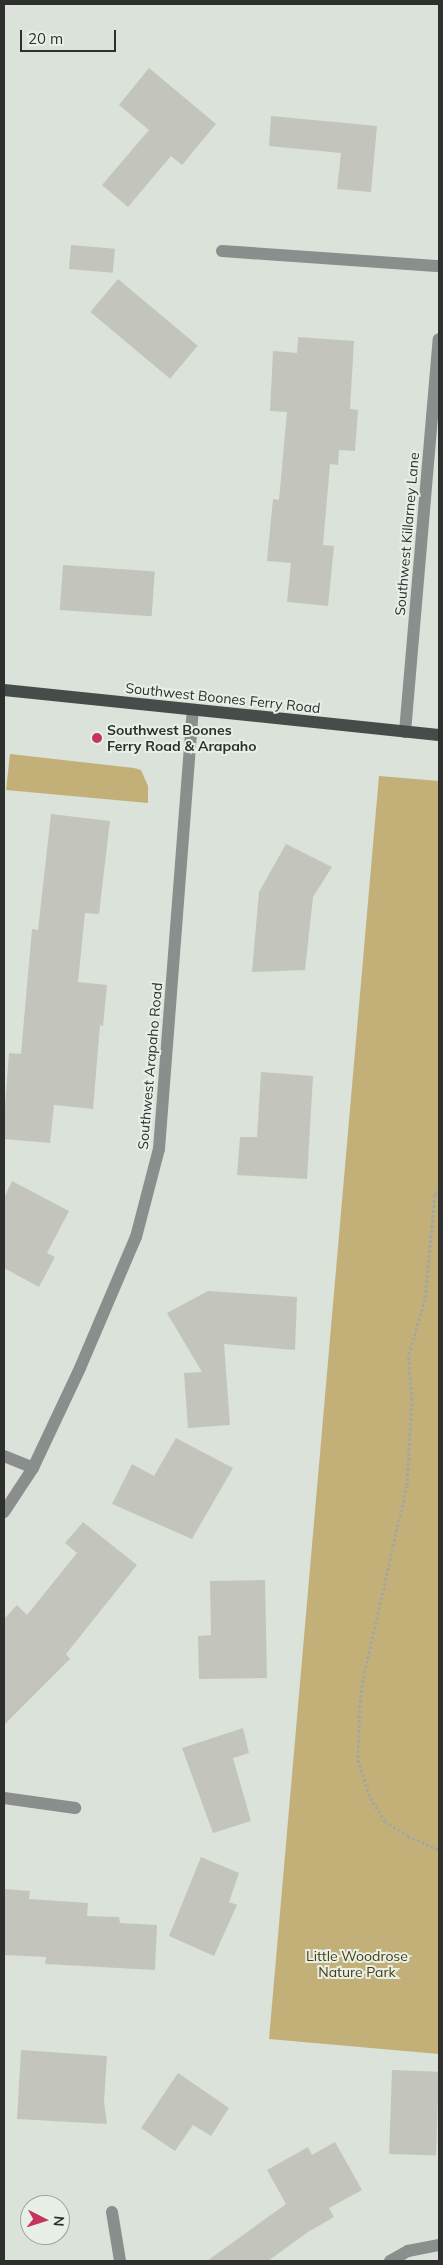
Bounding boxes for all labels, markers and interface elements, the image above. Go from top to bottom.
scale bar [22,20,119,52]
text: 20 m [28,29,63,48]
street label: Southwest Killarney Lane [391,452,423,616]
street label: Southwest Boones Ferry Road [125,679,321,717]
place label: Southwest Boones Ferry Road & Arapaho [107,722,257,754]
marker: Southwest Boones Ferry Road & Arapaho [91,732,103,744]
street label: Southwest Arapaho Road [134,982,166,1150]
park label: Little Woodrose Nature Park [306,1948,408,1980]
north arrow [20,2195,70,2245]
text: N [50,2215,68,2227]

